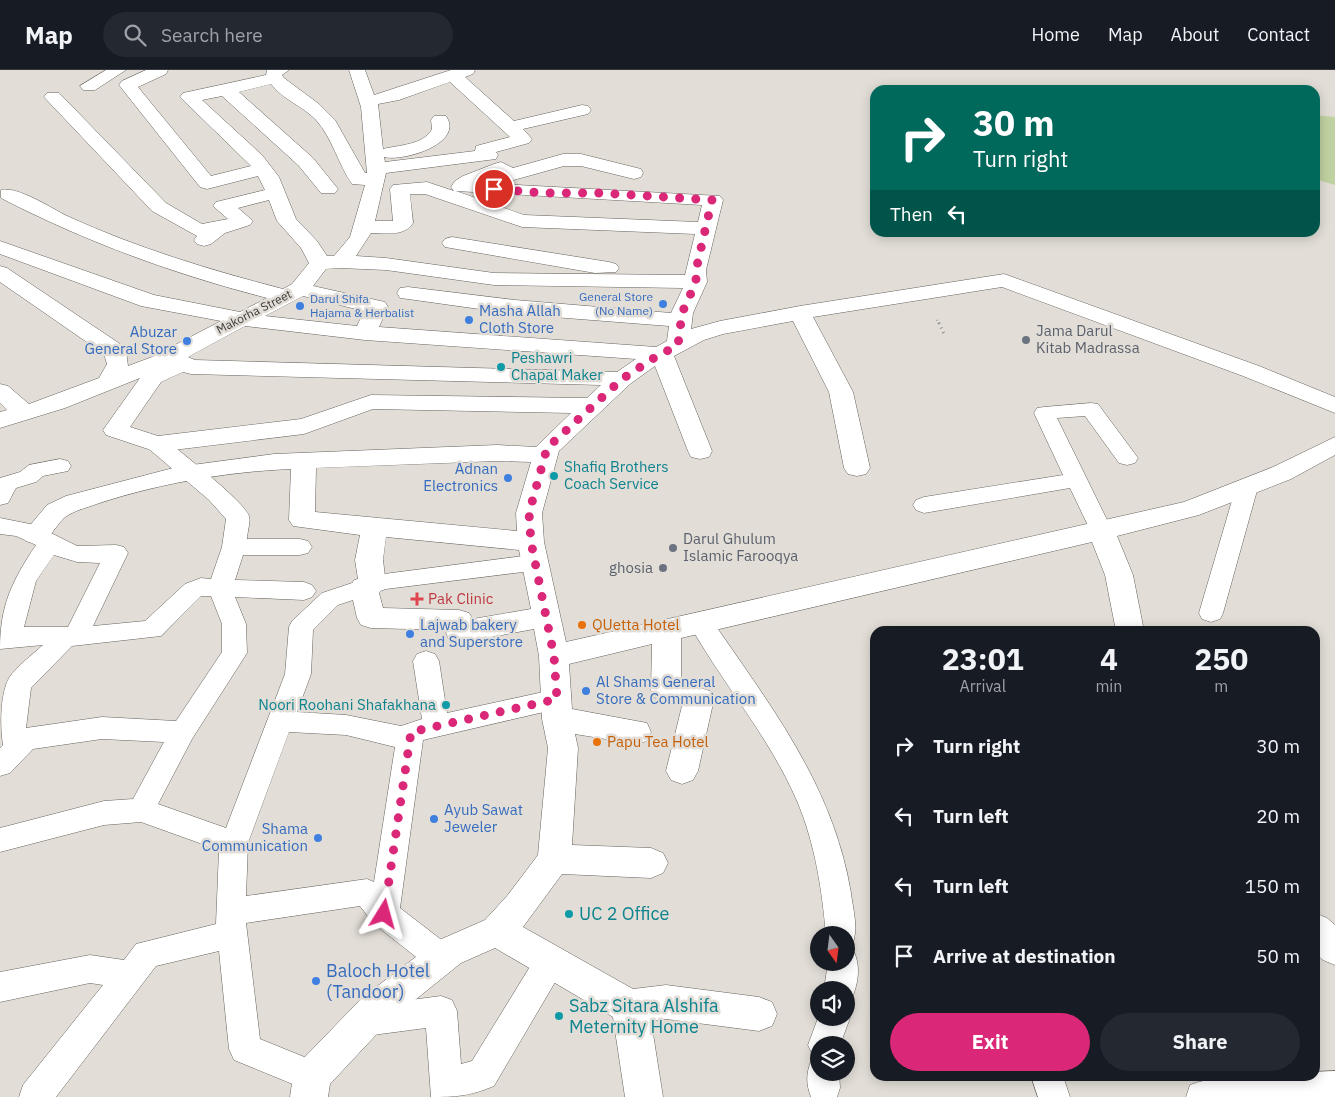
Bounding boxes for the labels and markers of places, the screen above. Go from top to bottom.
pin [473,168,515,210]
place label: General Store (No Name) [579,289,653,318]
place label: Darul Shifa Hajama & Herbalist [310,291,414,320]
marker: General Store (No Name) [657,298,669,310]
marker: Darul Shifa Hajama & Herbalist [294,300,306,312]
place label: Masha Allah Cloth Store [479,301,561,337]
marker: Masha Allah Cloth Store [463,314,475,326]
place label: Jama Darul Kitab Madrassa [1036,321,1140,357]
place label: Abuzar General Store [85,322,177,358]
marker: Jama Darul Kitab Madrassa [1020,334,1032,346]
marker: Abuzar General Store [181,335,193,347]
place label: Peshawri Chapal Maker [511,348,603,384]
marker: Peshawri Chapal Maker [495,361,507,373]
place label: Shafiq Brothers Coach Service [564,457,668,493]
place label: Adnan Electronics [423,459,498,495]
marker: Shafiq Brothers Coach Service [548,470,560,482]
marker: Adnan Electronics [502,472,514,484]
place label: Darul Ghulum Islamic Farooqya [683,529,798,565]
marker: Darul Ghulum Islamic Farooqya [667,542,679,554]
place label: ghosia [609,558,653,577]
marker: ghosia [657,562,669,574]
place label: Pak Clinic [428,589,494,608]
marker: Pak Clinic [410,592,424,606]
place label: Lajwab bakery and Superstore [420,615,523,651]
place label: QUetta Hotel [592,615,680,634]
marker: QUetta Hotel [576,619,588,631]
marker: Lajwab bakery and Superstore [404,628,416,640]
place label: Al Shams General Store & Communication [596,672,756,708]
marker: Al Shams General Store & Communication [580,685,592,697]
place label: Noori Roohani Shafakhana [258,695,436,714]
marker: Noori Roohani Shafakhana [440,699,452,711]
place label: Papu Tea Hotel [607,732,709,751]
marker: Papu Tea Hotel [591,736,603,748]
place label: Ayub Sawat Jeweler [444,800,523,836]
marker: Ayub Sawat Jeweler [428,813,440,825]
place label: Shama Communication [202,819,308,855]
marker: Shama Communication [312,832,324,844]
place label: UC 2 Office [579,902,669,925]
marker: UC 2 Office [563,908,575,920]
place label: Baloch Hotel (Tandoor) [326,959,430,1003]
marker: Baloch Hotel (Tandoor) [310,975,322,987]
place label: Sabz Sitara Alshifa Meternity Home [569,994,719,1038]
marker: Sabz Sitara Alshifa Meternity Home [553,1010,565,1022]

